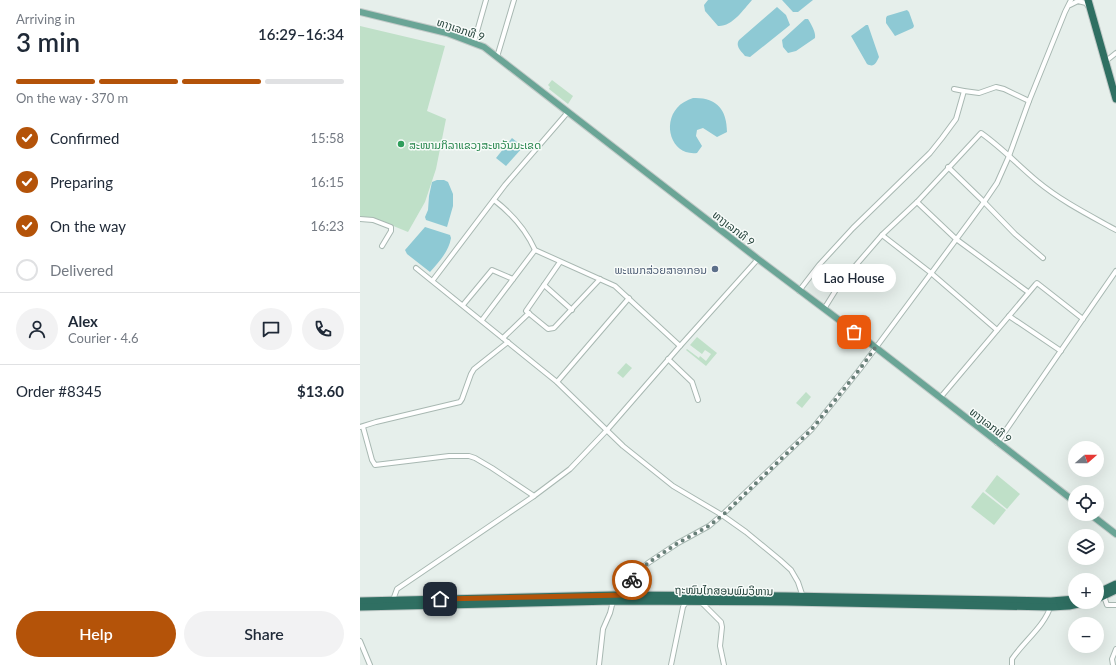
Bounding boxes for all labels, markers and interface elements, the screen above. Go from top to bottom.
text: Arriving in [16,11,75,27]
street label: ທາງເລກທີ 9 [435,15,487,43]
text: 16:29–16:34 [258,25,344,43]
text: 3 min [16,26,80,58]
text: On the way · 370 m [16,90,128,106]
icon: check [16,127,38,149]
text: Confirmed [50,129,119,147]
text: 15:58 [311,130,344,146]
place label: ສະໜາມກິລາແຂວງສະຫວັນນະເຂດ [409,138,541,151]
marker: ສະໜາມກິລາແຂວງສະຫວັນນະເຂດ [396,139,406,149]
icon: check [16,171,38,193]
text: Preparing [50,173,113,191]
text: 16:15 [311,174,344,190]
street label: ທາງເລກທີ 9 [710,208,758,248]
icon: check [16,215,38,237]
text: On the way [50,217,126,235]
text: 16:23 [311,218,344,234]
text: Delivered [50,261,113,279]
place label: ພະແນກສ່ວຍສາອາກອນ [615,263,707,276]
marker: ພະແນກສ່ວຍສາອາກອນ [710,264,720,274]
callout: Lao House [812,264,896,292]
text: Lao House [824,270,884,286]
button: person [16,308,58,350]
button: chat [250,308,292,350]
button: phone [302,308,344,350]
text: Alex [68,312,98,330]
pin [837,315,871,349]
icon: bag [843,321,865,343]
text: Courier · 4.6 [68,330,139,346]
text: Order #8345 [16,382,102,400]
text: $13.60 [297,382,344,400]
street label: ທາງເລກທີ 9 [967,405,1015,445]
north arrow [1068,441,1104,477]
map controls [1068,441,1104,653]
button: locate [1068,485,1104,521]
button: layers [1068,529,1104,565]
courier [612,560,652,600]
icon: bike [621,569,643,591]
button: + [1068,573,1104,609]
pin [423,582,457,616]
street label: ຖະໜົນໄກສອນພົມວິຫານ [675,583,773,597]
icon: home [429,588,451,610]
button: Help [16,611,176,657]
button: Share [184,611,344,657]
button: − [1068,617,1104,653]

